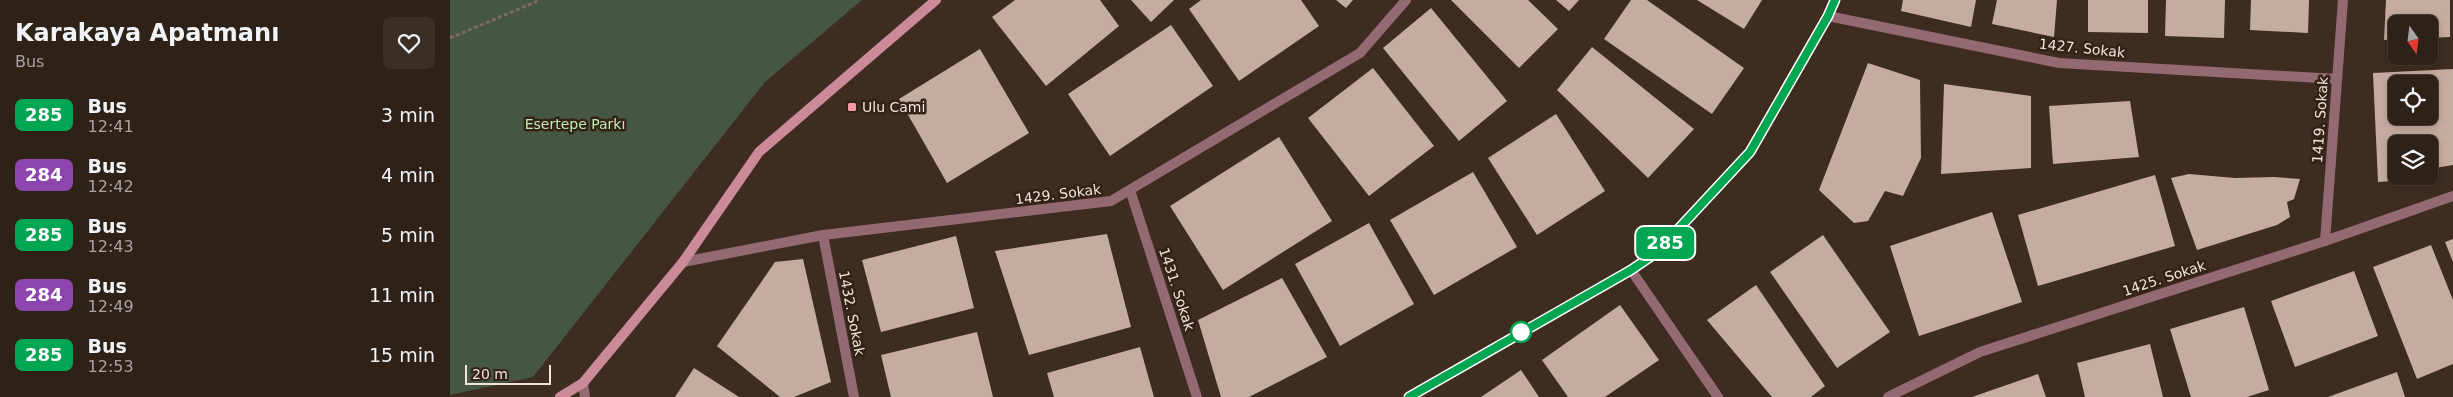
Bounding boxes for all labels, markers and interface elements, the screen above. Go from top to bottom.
north arrow [2388,15,2438,65]
map controls [2388,15,2438,185]
button: heart [383,17,435,69]
text: Karakaya Apatmanı [15,19,279,47]
street label: 1427. Sokak [2038,36,2127,61]
text: Bus [15,52,44,71]
street label: 1419. Sokak [2309,75,2331,164]
button: locate [2388,75,2438,125]
text: Bus [88,95,127,117]
place label: Ulu Cami [862,99,925,115]
marker: Ulu Cami [846,101,858,113]
text: 285 [25,104,63,125]
text: 3 min [381,104,435,126]
park label: Esertepe Parkı [525,116,625,132]
text: 12:41 [88,117,134,136]
button: layers [2388,135,2438,185]
text: Bus [88,155,127,177]
text: 284 [25,164,63,185]
text: 4 min [381,164,435,186]
text: 12:42 [88,177,134,196]
street label: 1429. Sokak [1014,181,1103,207]
text: Bus [88,215,127,237]
text: 285 [25,224,63,245]
text: 5 min [381,224,435,246]
line badge: 285 [1636,227,1694,259]
text: 285 [1646,232,1684,253]
text: 12:43 [88,237,134,256]
street label: 1431. Sokak [1156,245,1198,333]
street label: 1425. Sokak [2120,257,2208,299]
street label: 1432. Sokak [836,269,868,358]
text: Bus [88,275,127,297]
text: 284 [25,284,63,305]
text: 11 min [369,284,435,306]
text: 12:49 [88,297,134,316]
unlabelled marker [1510,321,1532,343]
text: Bus [88,335,127,357]
text: 285 [25,344,63,365]
text: 15 min [369,344,435,366]
text: 12:53 [88,357,134,376]
scale bar [465,362,551,385]
text: 20 m [472,366,508,382]

